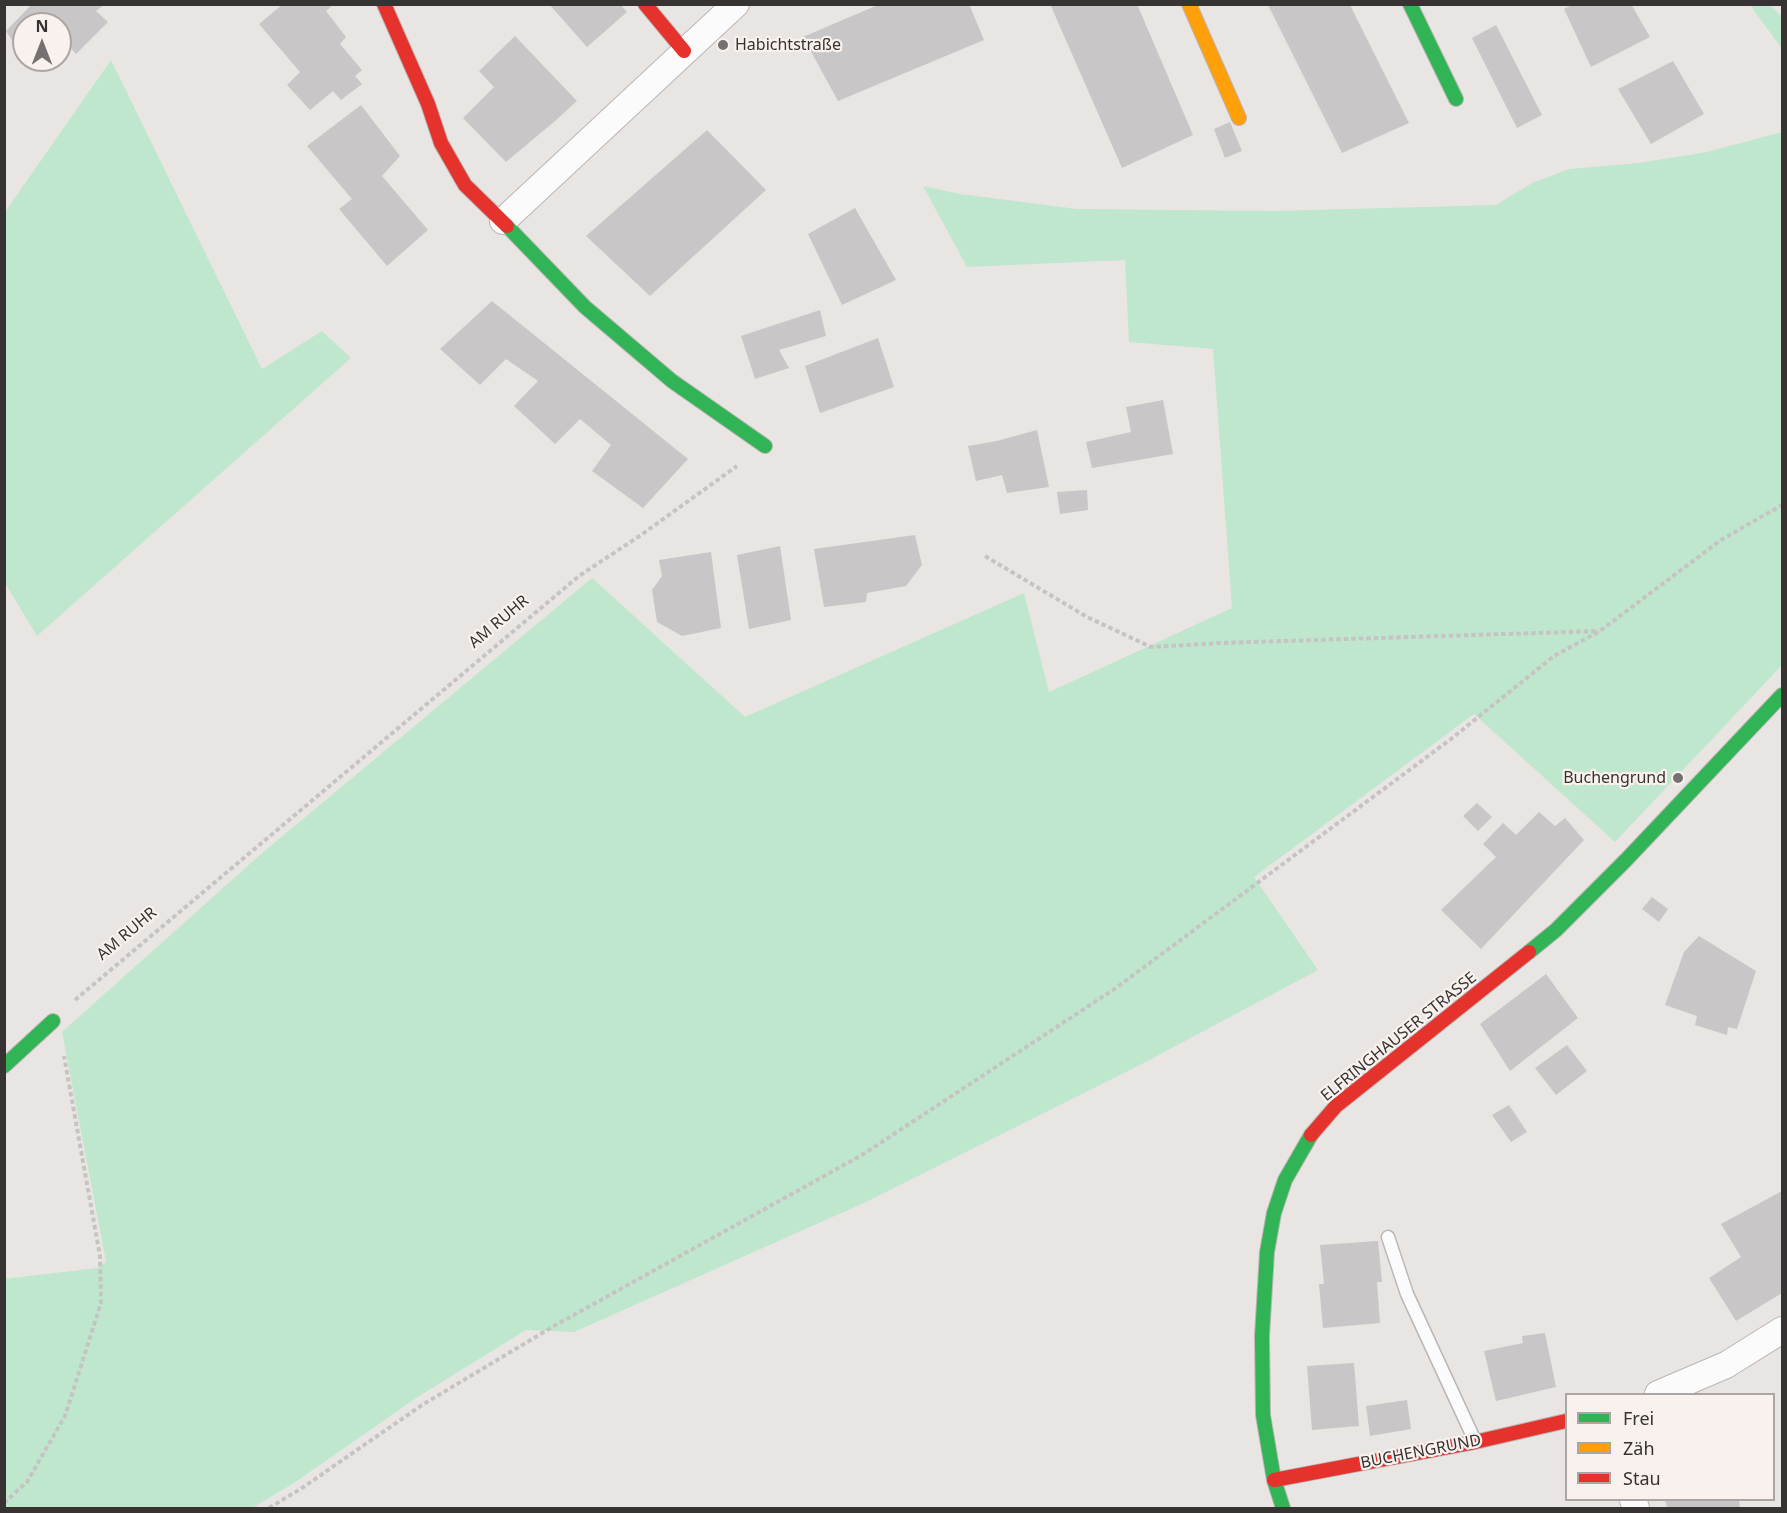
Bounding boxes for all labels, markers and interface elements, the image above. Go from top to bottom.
north arrow [12,12,72,72]
text: N [35,15,49,37]
place label: Habichtstraße [735,35,841,55]
marker: Habichtstraße [716,38,730,52]
street label: AM RUHR [465,591,533,653]
place label: Buchengrund [1563,768,1666,788]
marker: Buchengrund [1671,771,1685,785]
street label: AM RUHR [93,903,161,965]
street label: ELFRINGHAUSER STRASSE [1317,968,1481,1106]
legend [1565,1393,1775,1501]
text: Frei [1623,1406,1654,1430]
street label: BUCHENGRUND [1359,1431,1483,1473]
text: Zäh [1623,1436,1655,1460]
text: Stau [1623,1466,1661,1490]

